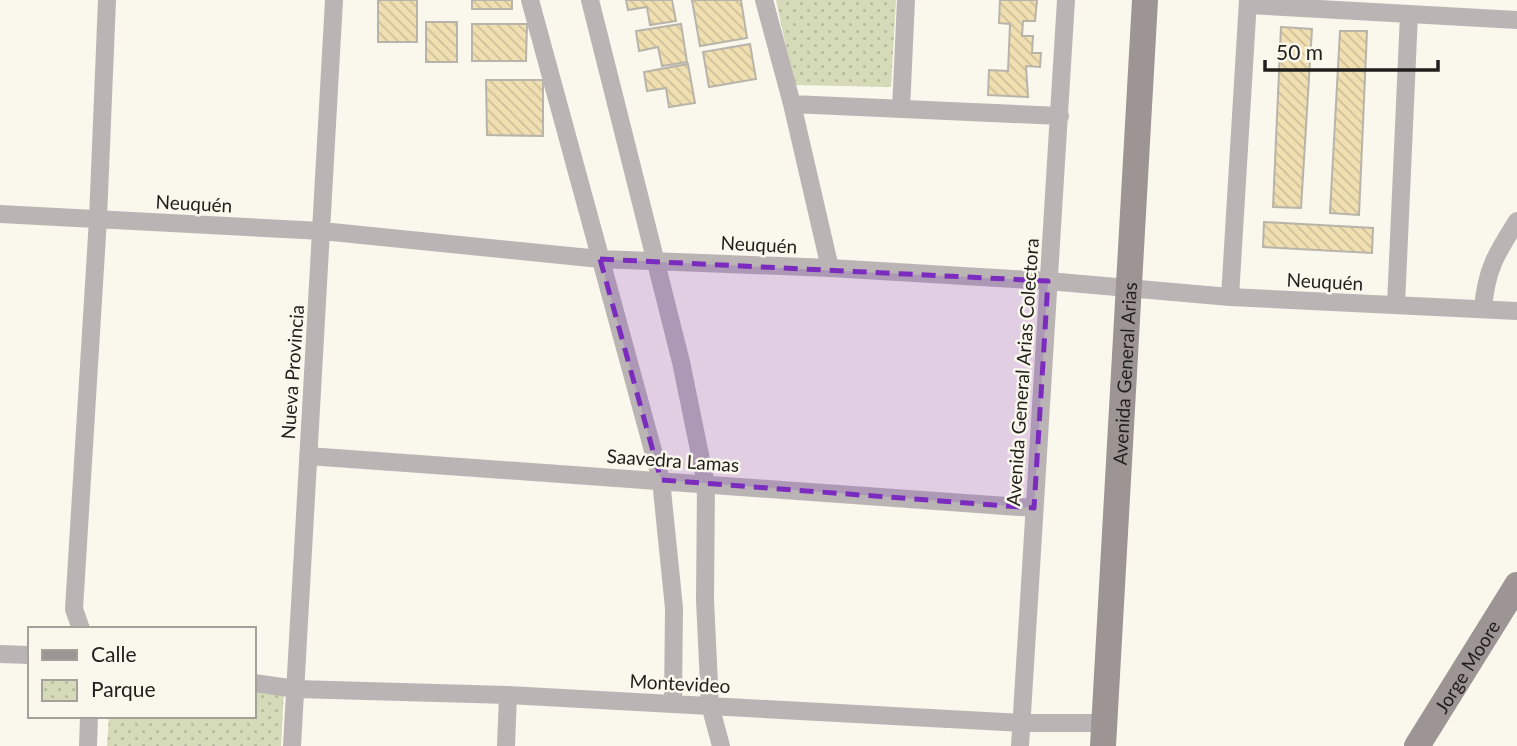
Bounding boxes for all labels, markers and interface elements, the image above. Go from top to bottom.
scale bar [1265,28,1438,72]
text: 50 m [1276,39,1323,64]
street label: Neuquén [155,190,233,216]
street label: Neuquén [720,231,798,257]
street label: Avenida General Arias Colectora [1001,237,1043,507]
street label: Neuquén [1286,268,1364,294]
street label: Avenida General Arias [1107,281,1141,466]
street label: Nueva Provincia [276,304,308,440]
street label: Saavedra Lamas [606,444,740,476]
street label: Jorge Moore [1429,615,1504,717]
legend [28,627,256,718]
text: Calle [91,641,136,666]
street label: Montevideo [629,669,731,697]
text: Parque [91,676,156,701]

